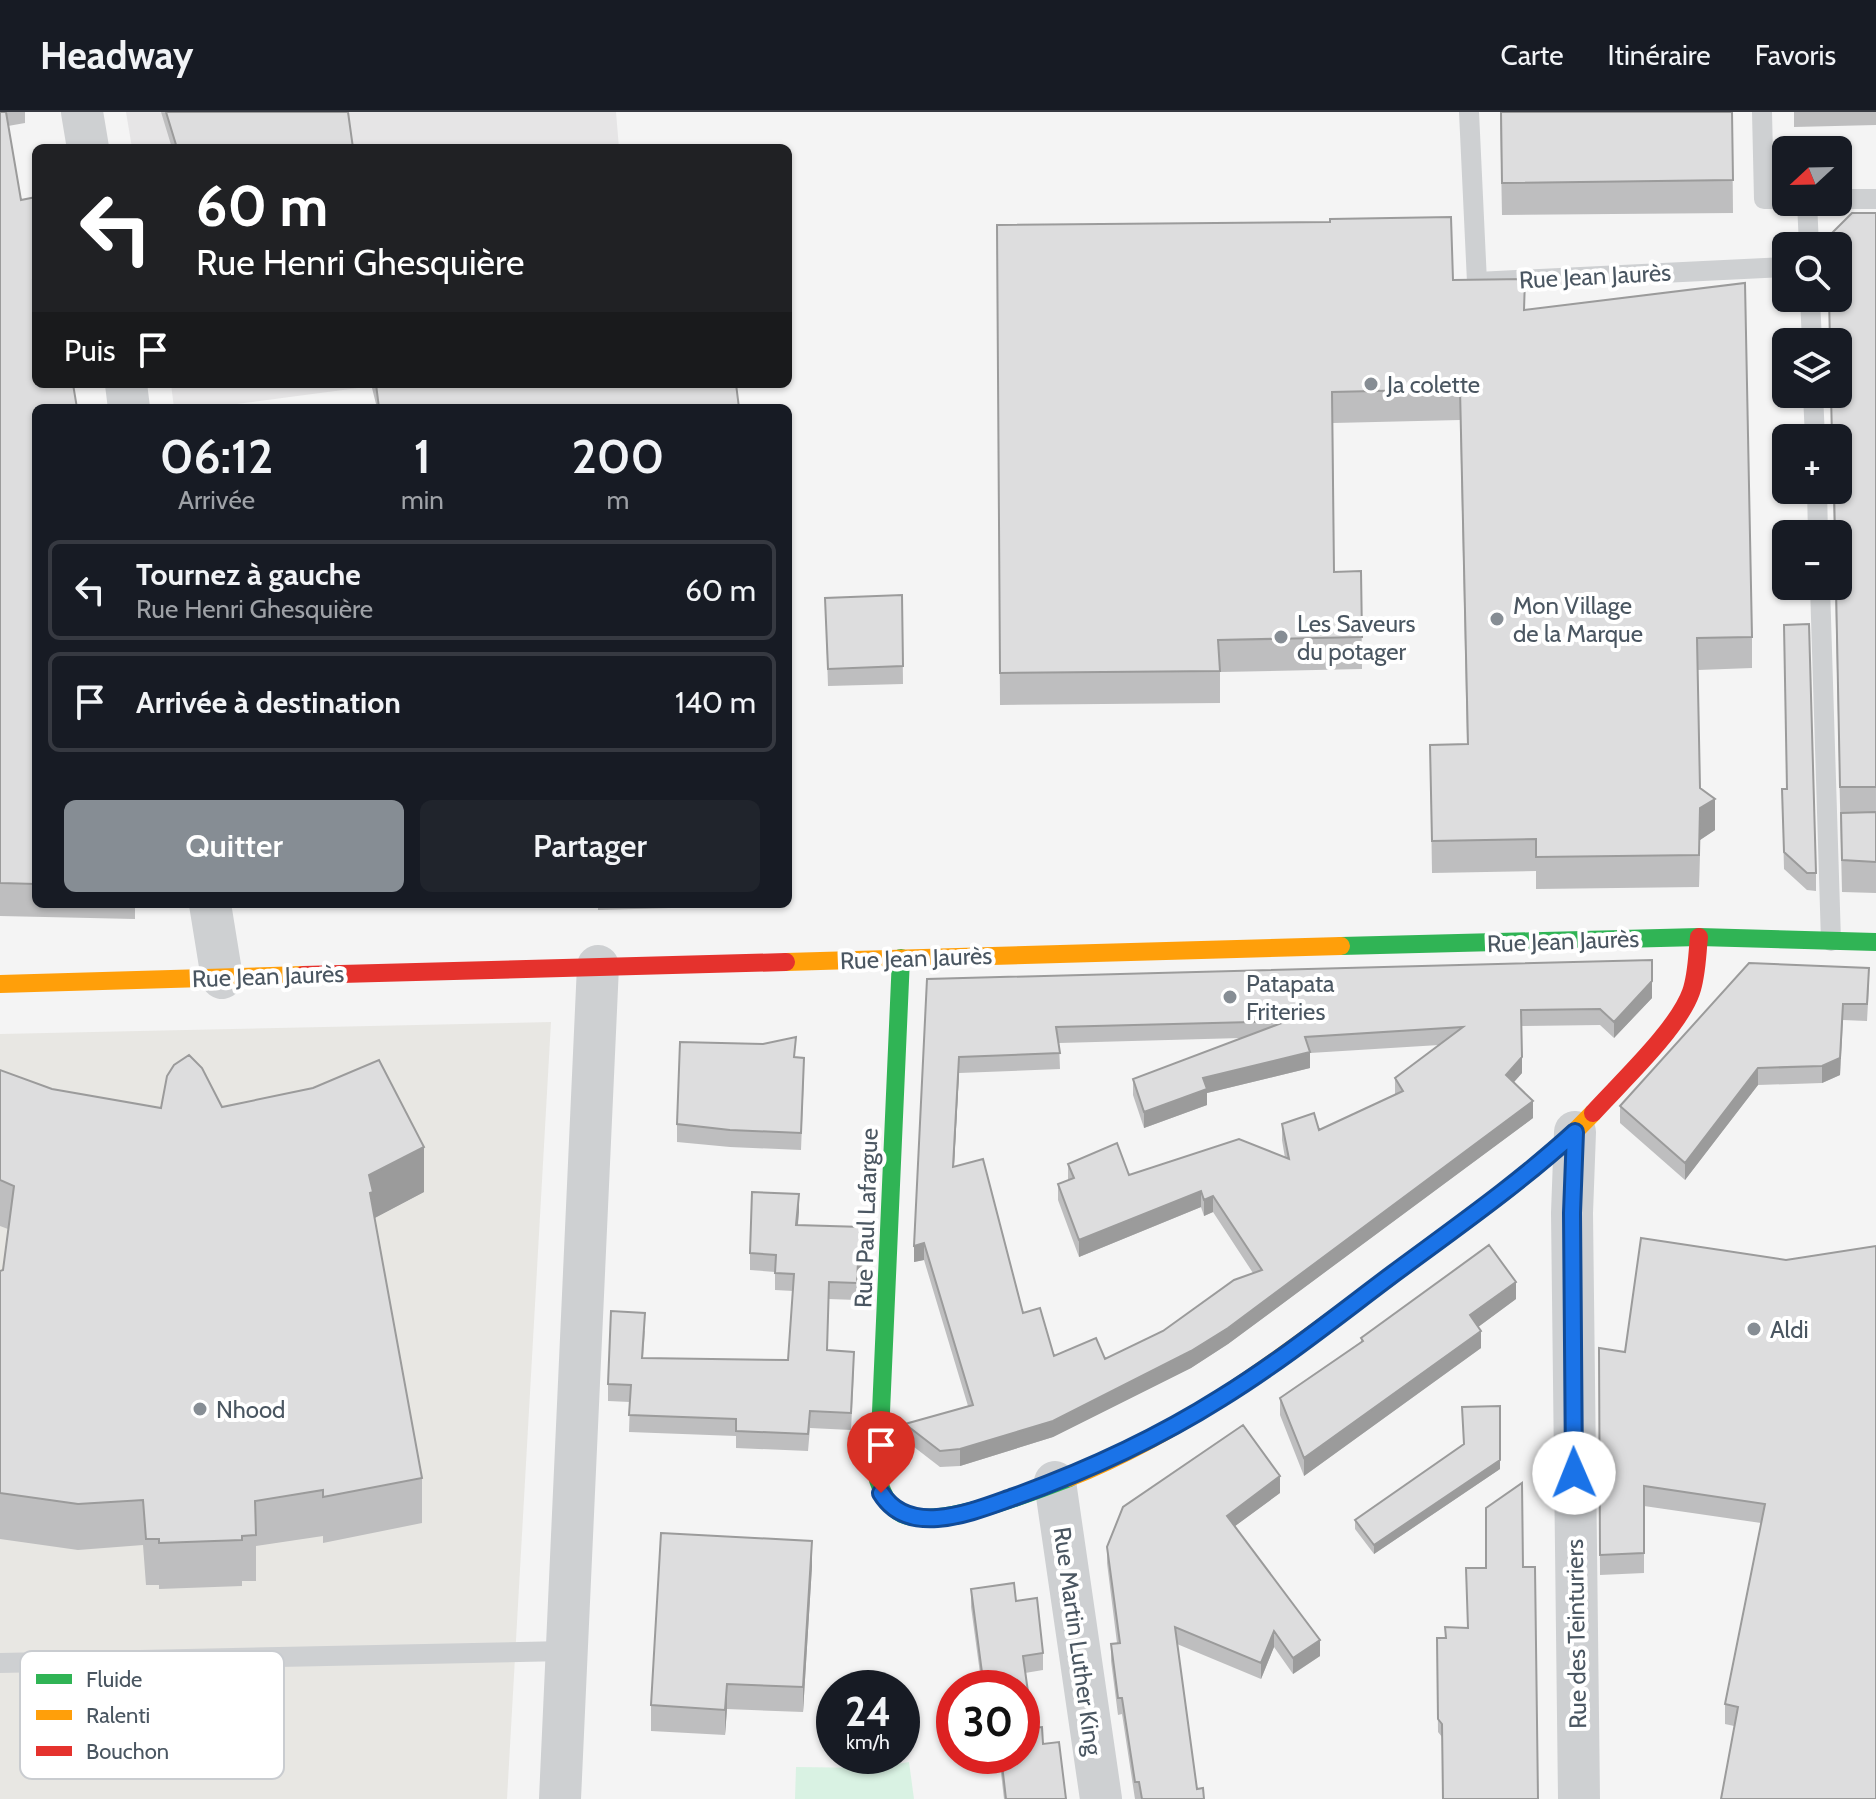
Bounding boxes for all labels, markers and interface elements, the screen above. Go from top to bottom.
text: Headway [40,32,193,79]
text: Carte [1500,38,1564,72]
text: Itinéraire [1608,38,1711,72]
text: Favoris [1755,38,1836,72]
north arrow [1772,136,1852,216]
map controls [1772,136,1852,600]
text: 60 m [196,172,328,240]
icon: left [64,176,168,280]
button: search [1772,232,1852,312]
text: Rue Henri Ghesquière [196,240,524,284]
street label: Rue Jean Jaurès [1518,258,1672,294]
icon: arrive [131,328,175,372]
button: layers [1772,328,1852,408]
text: Puis [64,332,115,369]
place label: Ja colette [1386,370,1480,399]
marker: Ja colette [1362,375,1380,393]
button: + [1772,424,1852,504]
text: 06:12 [160,427,273,485]
text: 1 [414,427,431,485]
text: 200 [571,427,664,485]
text: Arrivée [178,484,255,516]
text: min [401,484,444,516]
text: m [606,484,629,516]
button: − [1772,520,1852,600]
text: Tournez à gauche [136,556,361,593]
icon: left [68,568,112,612]
text: 60 m [685,572,756,609]
place label: Mon Village de la Marque [1513,591,1643,648]
text: Rue Henri Ghesquière [136,593,373,625]
place label: Les Saveurs du potager [1297,609,1416,666]
marker: Mon Village de la Marque [1488,610,1506,628]
marker: Les Saveurs du potager [1272,628,1290,646]
icon: arrive [68,680,112,724]
text: Arrivée à destination [136,684,401,721]
text: 140 m [675,684,756,721]
button: Quitter [64,800,404,892]
button: Partager [420,800,760,892]
street label: Rue Jean Jaurès [1486,924,1640,958]
street label: Rue Jean Jaurès [839,941,993,975]
street label: Rue Jean Jaurès [191,959,345,993]
place label: Patapata Friteries [1246,969,1335,1026]
marker: Patapata Friteries [1221,988,1239,1006]
street label: Rue Paul Lafargue [848,1128,884,1308]
place label: Aldi [1770,1315,1809,1344]
marker: Aldi [1745,1320,1763,1338]
place label: Nhood [216,1395,285,1424]
marker: Nhood [191,1400,209,1418]
pin [847,1411,915,1493]
icon: arrive [859,1423,903,1467]
position arrow [1532,1431,1616,1515]
street label: Rue Martin Luther King [1048,1525,1109,1758]
street label: Rue des Teinturiers [1560,1539,1592,1729]
legend [20,1651,284,1779]
text: Fluide [86,1666,142,1693]
speed limit sign: 30 [936,1670,1040,1774]
text: 24 [845,1687,891,1736]
text: Ralenti [86,1702,150,1729]
text: km/h [846,1730,890,1754]
text: Bouchon [86,1738,169,1765]

